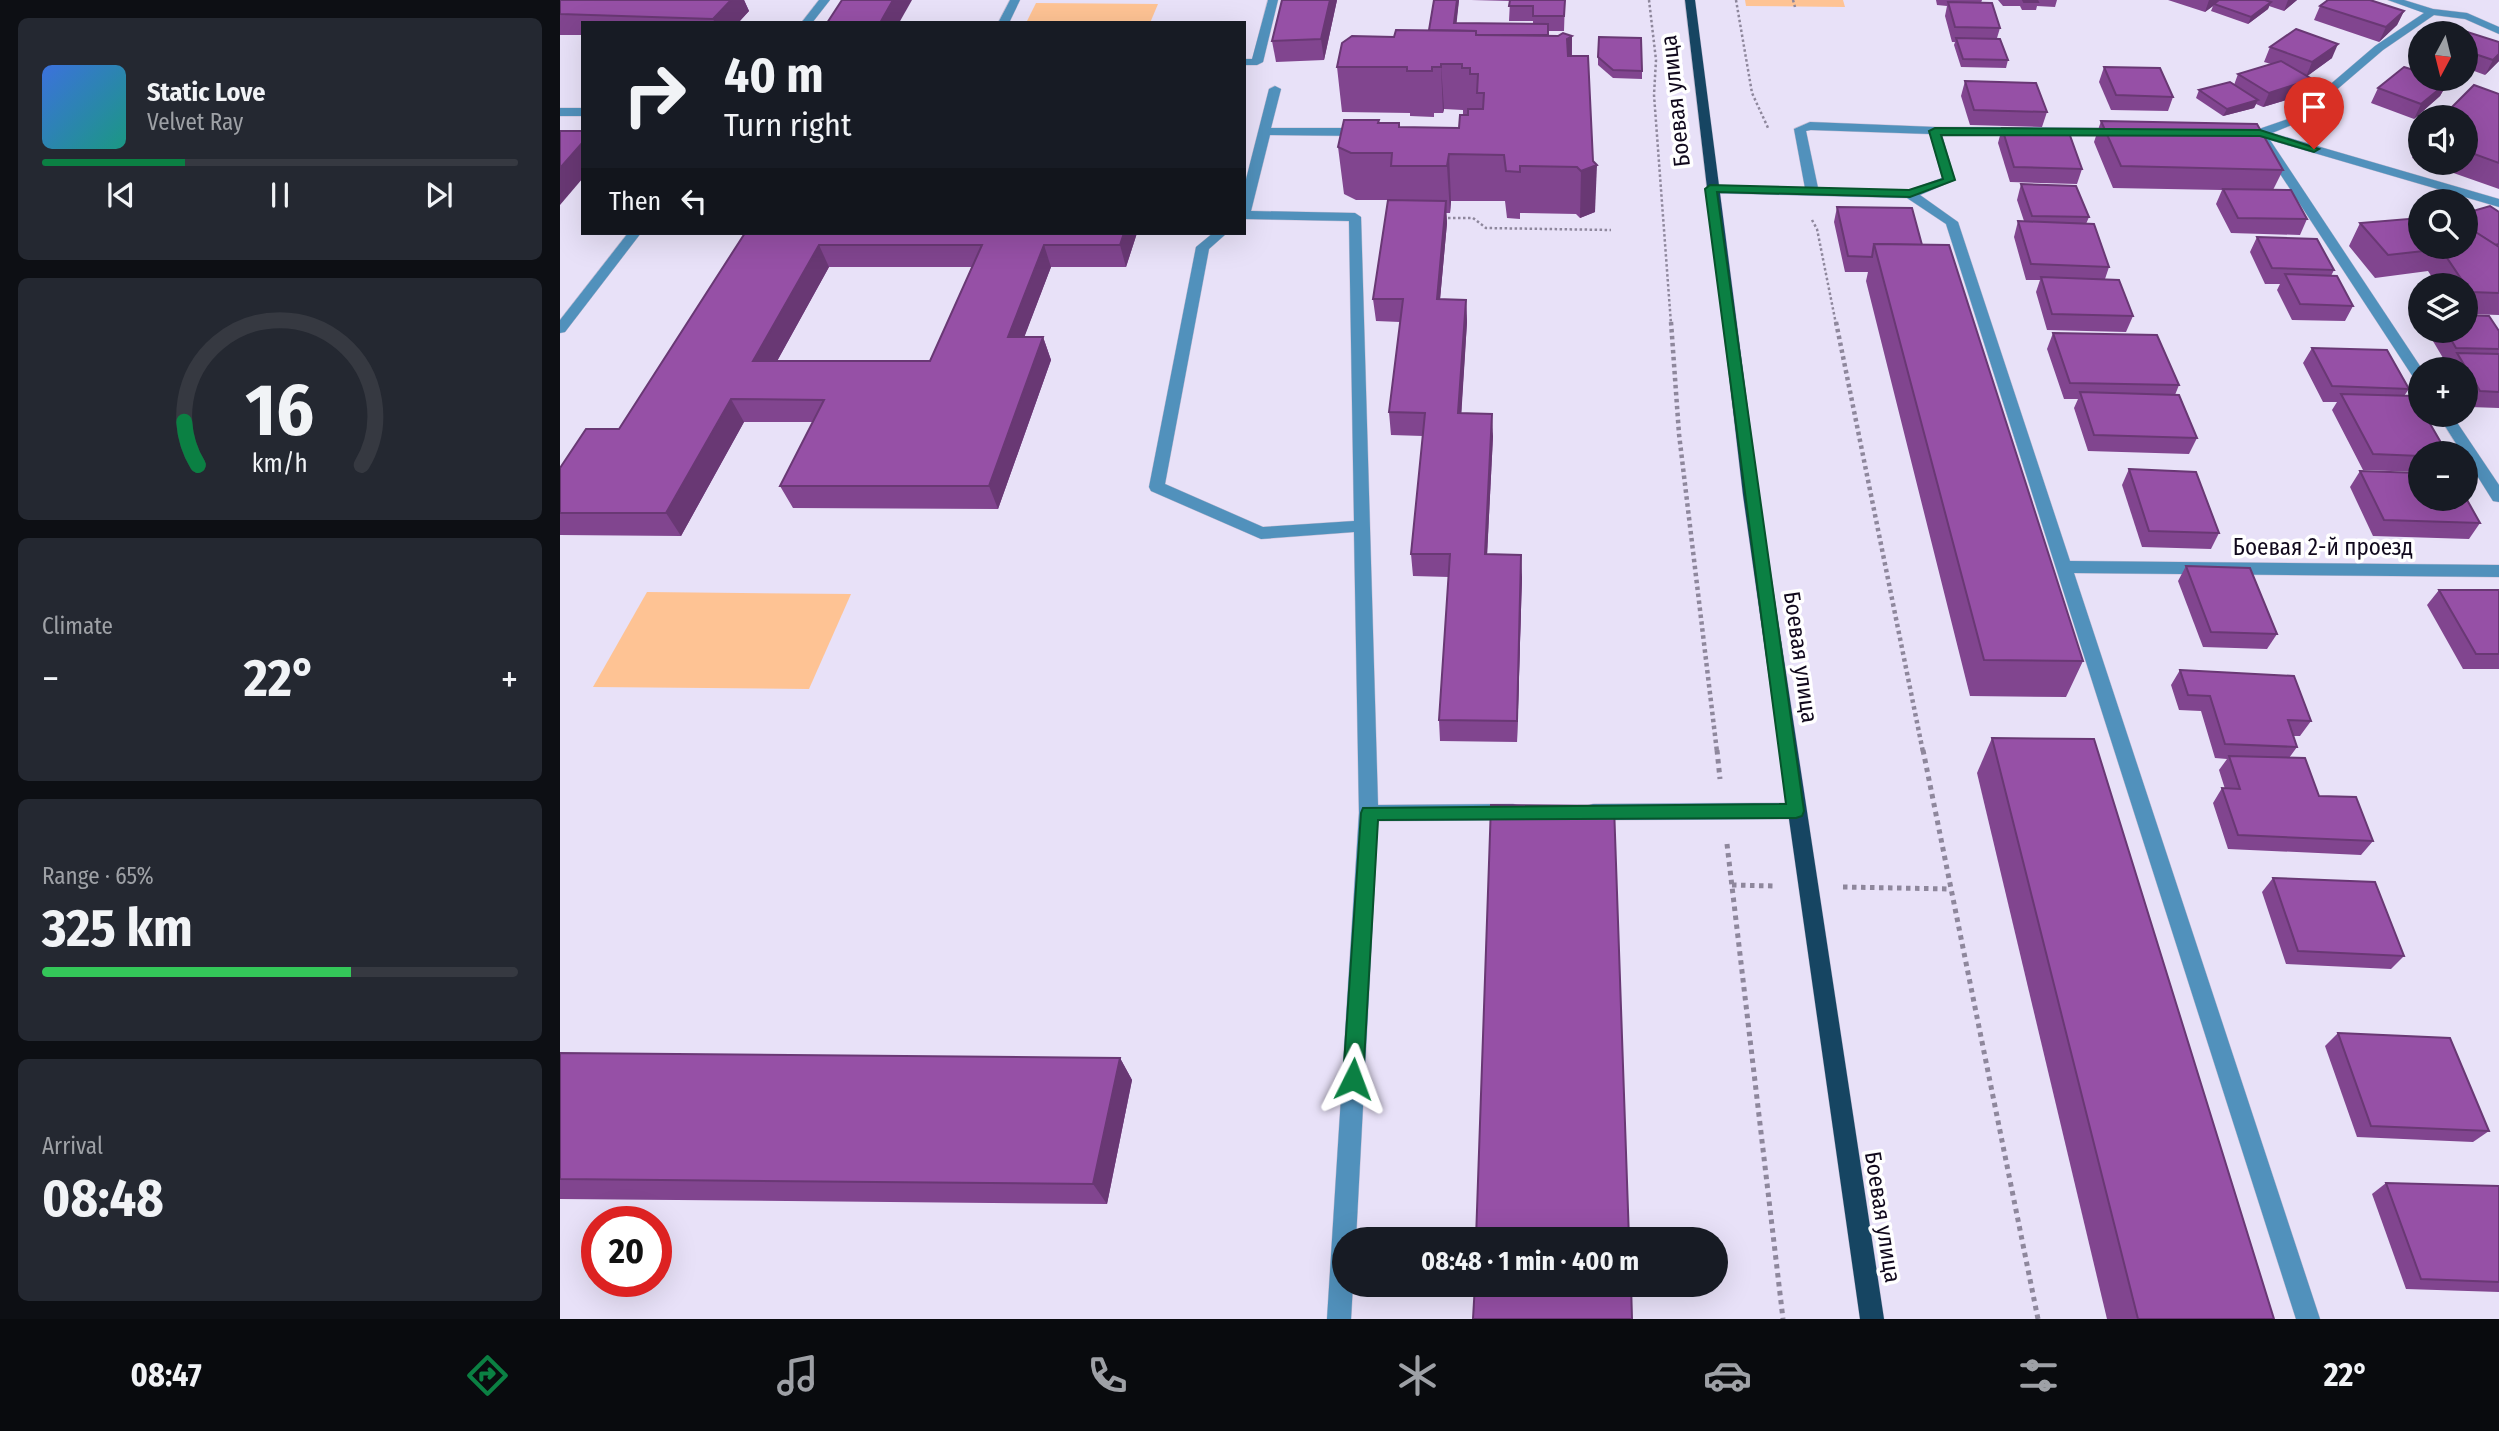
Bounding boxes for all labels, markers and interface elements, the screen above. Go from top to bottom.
north arrow [2408,21,2478,91]
map controls [2408,21,2478,511]
street label: Боевая улица [1654,34,1696,168]
text: 40 m [724,46,824,105]
icon: right [609,49,700,140]
text: Static Love [147,77,265,108]
pin [2284,77,2344,149]
icon: arrive [2295,88,2333,126]
button: sound [2408,105,2478,175]
text: Turn right [724,106,851,144]
text: Velvet Ray [147,108,243,136]
icon: previous [102,176,140,214]
icon: pause [261,176,299,214]
icon: next [420,176,458,214]
icon: left [675,182,713,220]
text: Then [609,186,661,217]
button: search [2408,189,2478,259]
button: layers [2408,273,2478,343]
button: + [2408,357,2478,427]
text: 16 [246,368,314,455]
button: − [2408,441,2478,511]
text: km/h [252,449,308,479]
street label: Боевая 2-й проезд [2233,533,2413,561]
street label: Боевая улица [1778,589,1824,725]
text: Climate [42,612,113,640]
text: 22° [244,647,316,710]
text: − [42,656,59,702]
text: + [501,656,518,702]
text: Range · 65% [42,862,154,890]
text: 325 km [42,897,193,960]
position arrow [1316,1042,1390,1116]
text: Arrival [42,1132,103,1160]
street label: Боевая улица [1859,1149,1907,1285]
text: 08:48 [42,1167,164,1230]
speed limit sign: 20 [581,1206,672,1297]
text: 08:48 · 1 min · 400 m [1421,1246,1639,1277]
icon: directions [463,1351,512,1400]
icon: music [773,1351,822,1400]
icon: phone [1083,1351,1132,1400]
icon: climate [1393,1351,1442,1400]
icon: car [1703,1351,1752,1400]
icon: filters [2014,1351,2063,1400]
text: 08:47 [131,1356,202,1394]
text: 22° [2324,1356,2368,1394]

